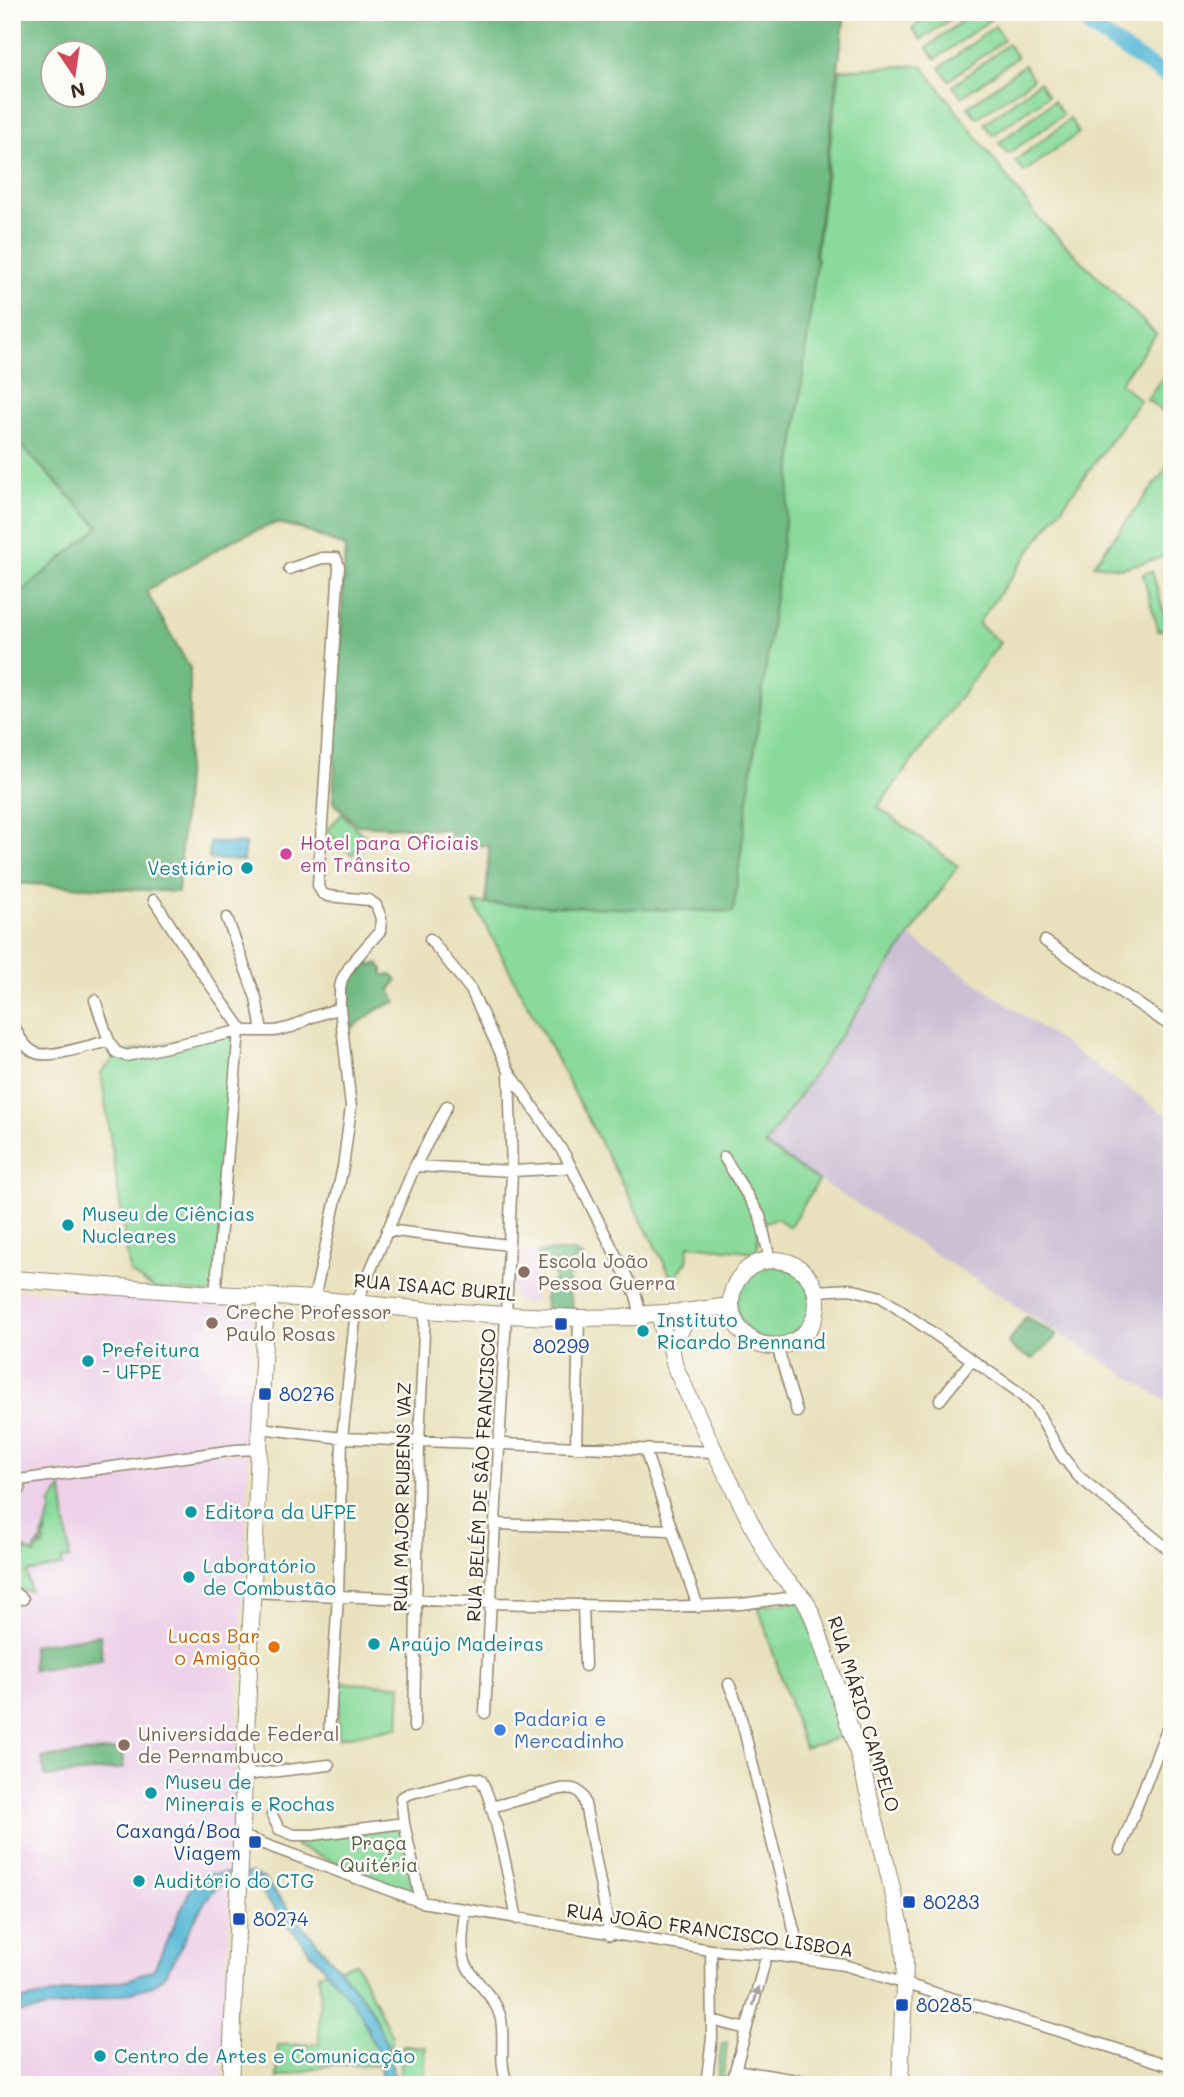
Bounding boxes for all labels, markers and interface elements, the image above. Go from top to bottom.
north arrow [38,38,108,108]
text: N [68,77,88,105]
place label: Hotel para Oficiais em Trânsito [300,830,479,877]
marker: Hotel para Oficiais em Trânsito [278,846,294,862]
place label: Vestiário [147,855,233,880]
marker: Vestiário [239,860,255,876]
place label: Museu de Ciências Nucleares [82,1201,255,1248]
marker: Museu de Ciências Nucleares [60,1217,76,1233]
place label: Escola João Pessoa Guerra [538,1248,676,1295]
marker: Escola João Pessoa Guerra [516,1264,532,1280]
street label: RUA ISAAC BURIL [353,1267,517,1306]
place label: Creche Professor Paulo Rosas [226,1299,391,1346]
place label: Instituto Ricardo Brennand [657,1307,826,1354]
marker: Creche Professor Paulo Rosas [204,1315,220,1331]
marker: 80299 [553,1316,569,1332]
marker: Instituto Ricardo Brennand [635,1323,651,1339]
street label: RUA BELÉM DE SÃO FRANCISCO [460,1327,501,1622]
place label: 80299 [533,1333,589,1358]
place label: Prefeitura - UFPE [102,1337,200,1384]
marker: Prefeitura - UFPE [80,1353,96,1369]
place label: 80276 [279,1381,335,1406]
street label: RUA MAJOR RUBENS VAZ [387,1382,416,1612]
marker: 80276 [257,1386,273,1402]
place label: Editora da UFPE [205,1499,357,1524]
marker: Editora da UFPE [183,1504,199,1520]
place label: Laboratório de Combustão [203,1553,336,1600]
marker: Laboratório de Combustão [181,1569,197,1585]
street label: RUA MÁRIO CAMPELO [823,1613,906,1815]
place label: Lucas Bar o Amigão [168,1623,260,1670]
place label: Araújo Madeiras [388,1631,544,1656]
marker: Araújo Madeiras [366,1636,382,1652]
marker: Lucas Bar o Amigão [266,1639,282,1655]
place label: Padaria e Mercadinho [514,1706,624,1753]
place label: Universidade Federal de Pernambuco [138,1721,340,1768]
marker: Padaria e Mercadinho [492,1722,508,1738]
marker: Universidade Federal de Pernambuco [116,1737,132,1753]
place label: Museu de Minerais e Rochas [165,1769,335,1816]
marker: Museu de Minerais e Rochas [143,1785,159,1801]
place label: Caxangá/Boa Viagem [116,1818,241,1865]
park label: Praça Quitéria [340,1830,418,1877]
marker: Caxangá/Boa Viagem [247,1834,263,1850]
place label: Auditório do CTG [153,1868,314,1893]
marker: Auditório do CTG [131,1873,147,1889]
place label: 80283 [923,1889,979,1914]
marker: 80283 [901,1894,917,1910]
street label: RUA JOÃO FRANCISCO LISBOA [565,1897,855,1962]
place label: 80274 [253,1906,309,1931]
marker: 80274 [231,1911,247,1927]
one-way arrow [751,1985,762,2007]
place label: 80285 [916,1992,972,2017]
marker: 80285 [894,1997,910,2013]
place label: Centro de Artes e Comunicação [114,2043,415,2068]
marker: Centro de Artes e Comunicação [92,2048,108,2064]

